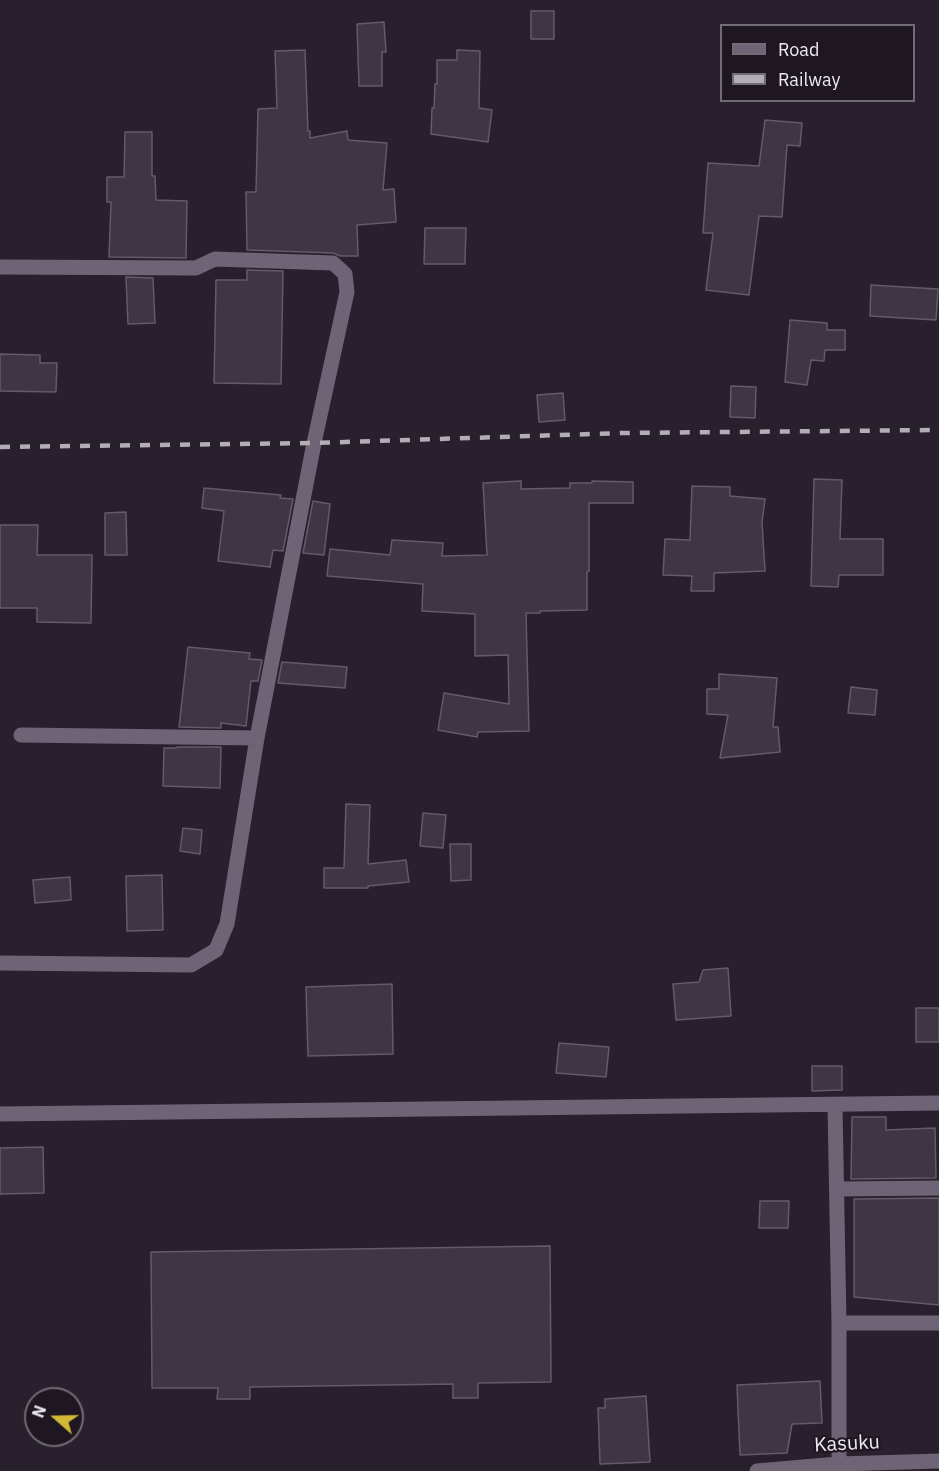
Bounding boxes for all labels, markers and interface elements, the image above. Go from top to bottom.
legend [720,24,915,102]
text: Road [778,38,819,61]
text: Railway [778,68,840,91]
north arrow [24,1387,84,1447]
text: N [28,1403,50,1420]
street label: Kasuku [813,1430,881,1458]

